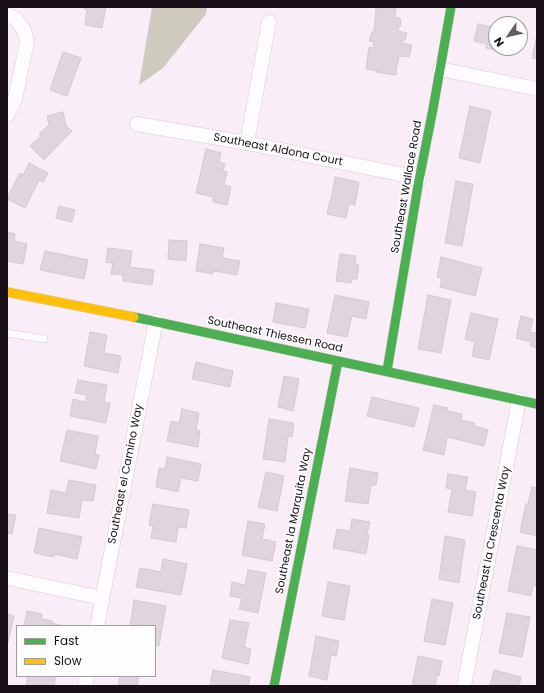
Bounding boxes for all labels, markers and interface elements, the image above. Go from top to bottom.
north arrow [488,16,528,56]
text: N [490,34,508,50]
street label: Southeast Wallace Road [389,120,425,254]
street label: Southeast Aldona Court [212,131,344,169]
street label: Southeast Thiessen Road [206,314,344,356]
street label: Southeast el Camino Way [106,403,146,545]
street label: Southeast la Marquita Way [273,447,315,595]
street label: Southeast la Crescenta Way [471,465,513,621]
legend [16,625,156,677]
text: Fast [54,632,79,649]
text: Slow [54,652,82,669]

